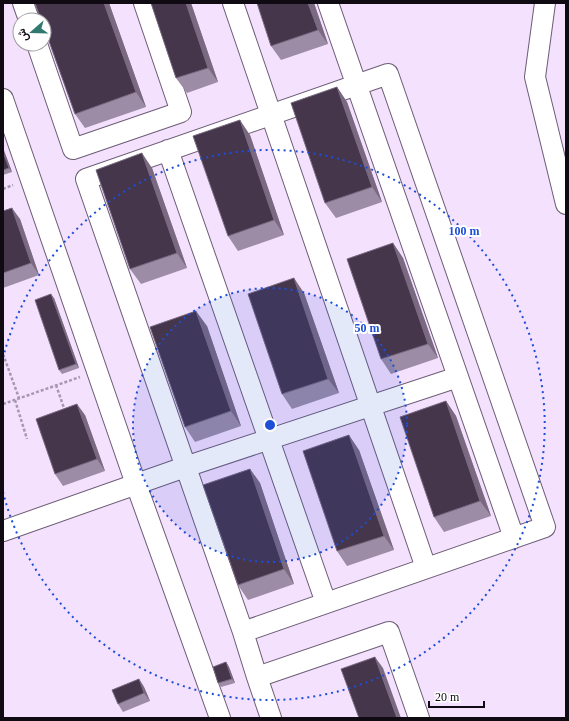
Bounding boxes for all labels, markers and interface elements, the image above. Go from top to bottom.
north arrow [12,12,52,52]
text: ش [15,27,31,44]
text: 100 m [449,224,480,238]
text: 50 m [355,321,380,335]
centre of rings [263,418,277,432]
scale bar [429,683,484,709]
text: 20 m [435,690,460,704]

